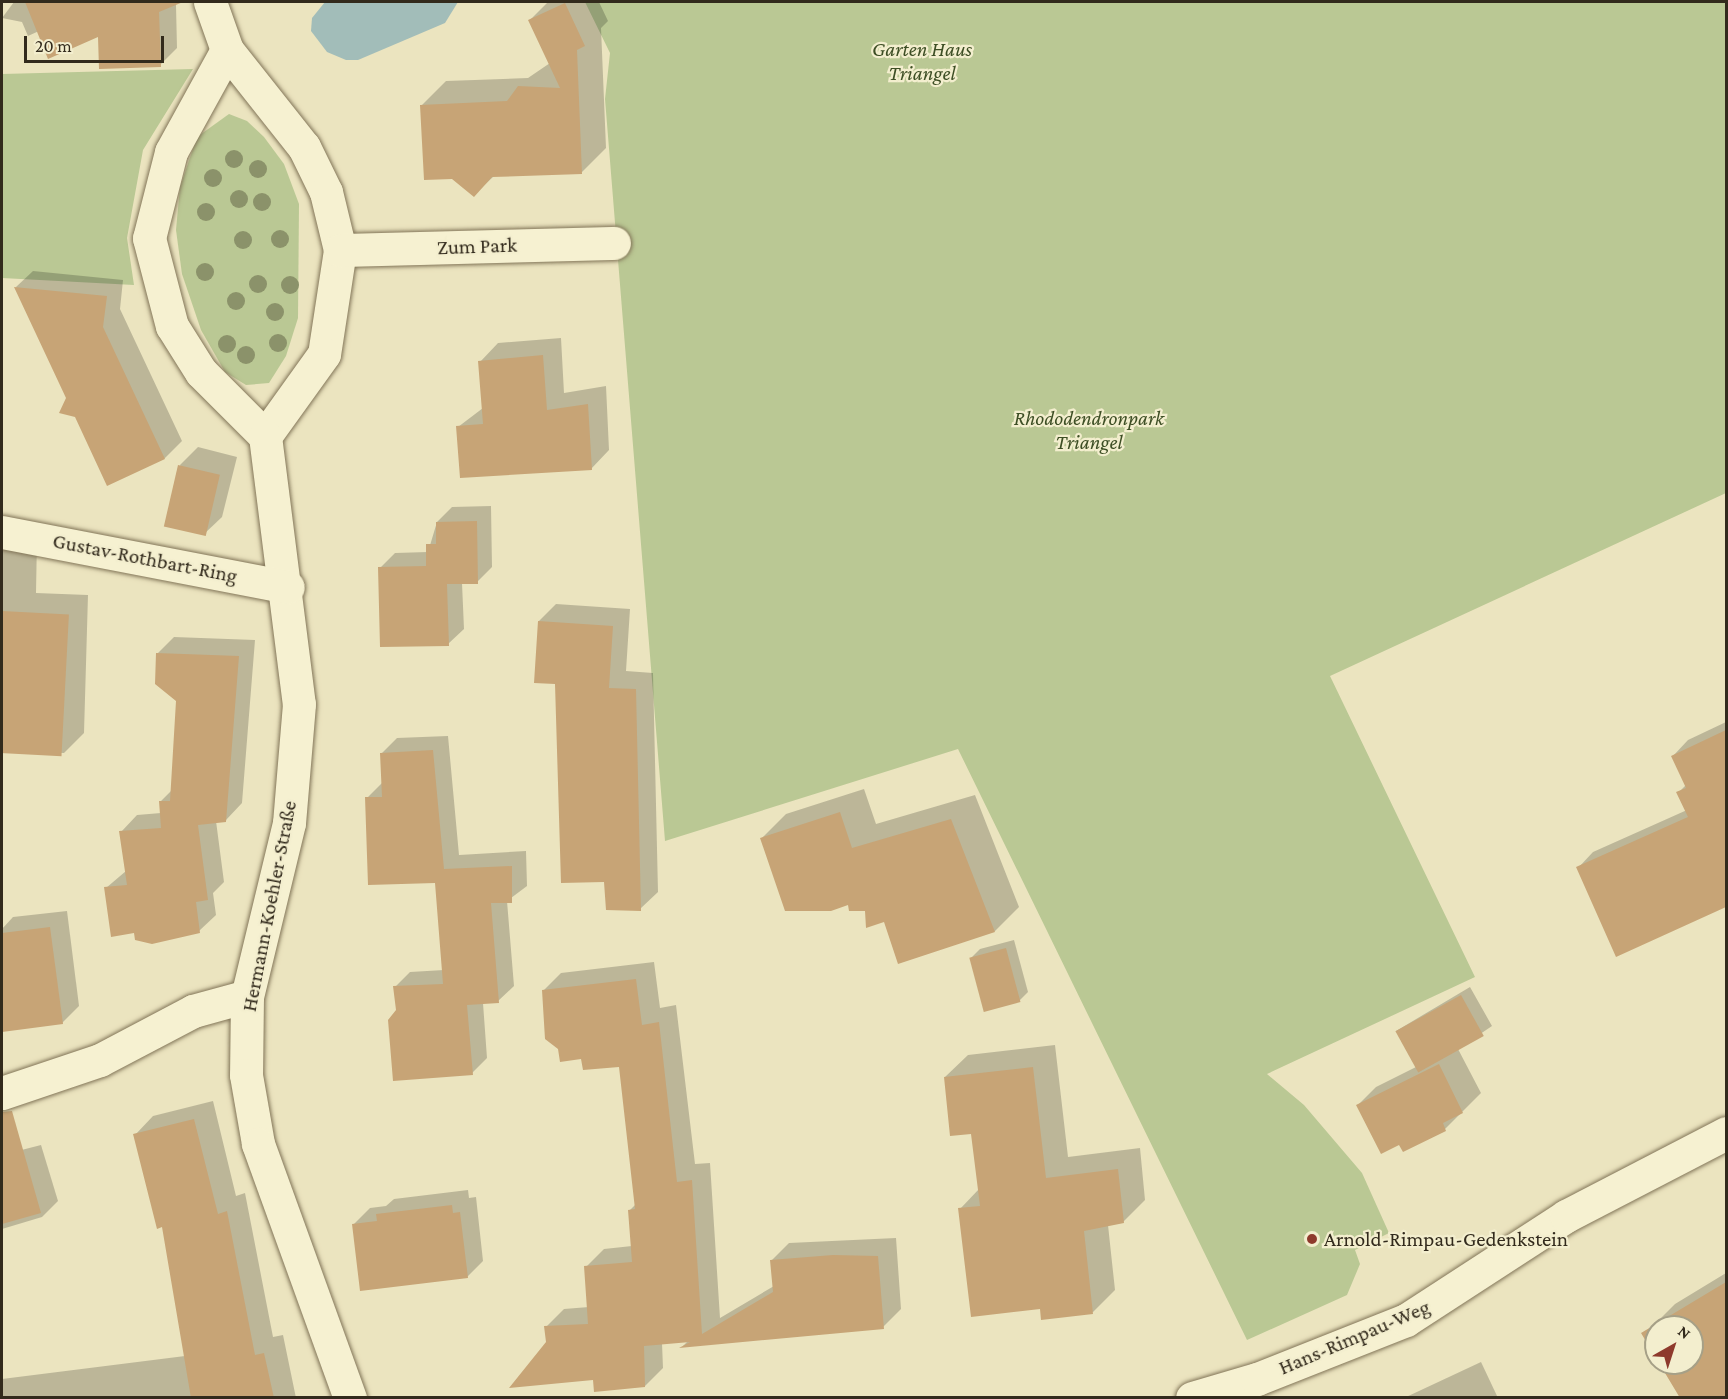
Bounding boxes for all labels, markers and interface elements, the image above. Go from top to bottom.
scale bar [27,24,166,62]
text: 20 m [35,36,72,56]
park label: Garten Haus Triangel [872,36,972,86]
street label: Zum Park [437,232,517,260]
park label: Rhododendronpark Triangel [1014,405,1164,455]
street label: Gustav-Rothbart-Ring [51,528,239,588]
street label: Hermann-Koehler-Straße [236,798,302,1014]
place label: Arnold-Rimpau-Gedenkstein [1324,1226,1568,1252]
marker: Arnold-Rimpau-Gedenkstein [1305,1232,1319,1246]
street label: Hans-Rimpau-Weg [1275,1294,1433,1380]
north arrow [1644,1315,1704,1375]
text: N [1675,1322,1694,1342]

